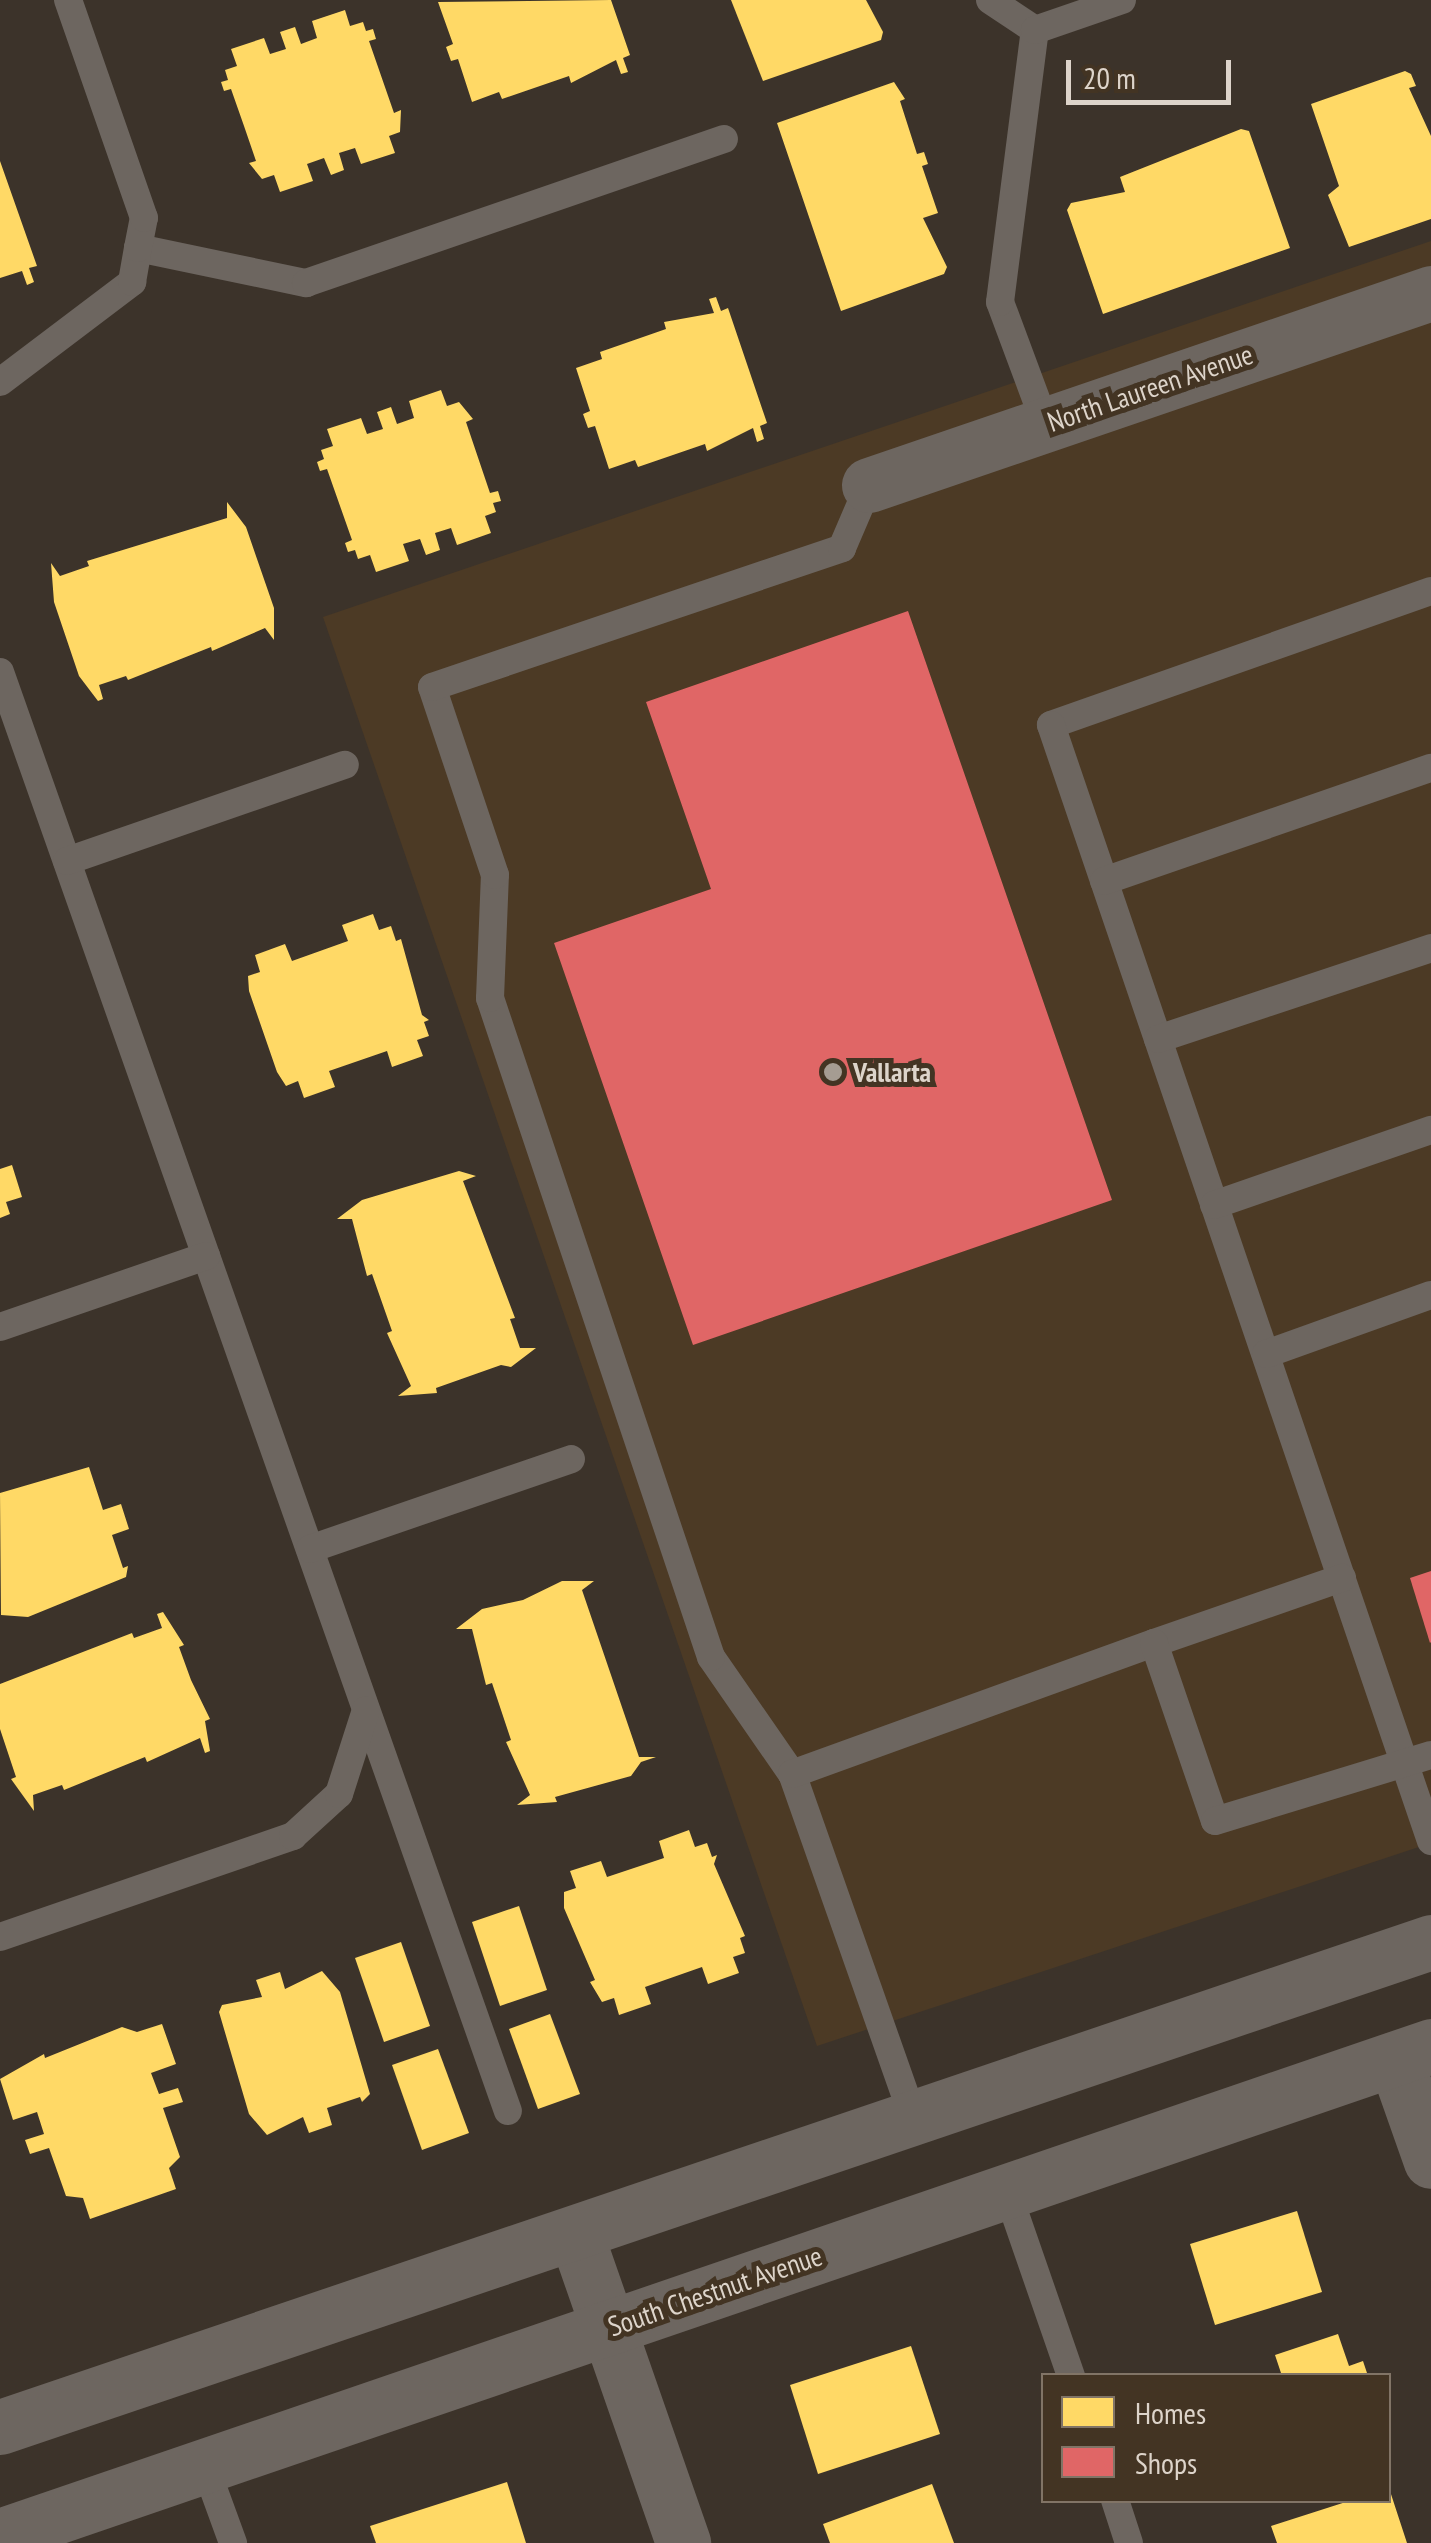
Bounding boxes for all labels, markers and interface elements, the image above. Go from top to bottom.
scale bar [1071,40,1236,102]
text: 20 m [1083,58,1136,97]
street label: North Laureen Avenue [1043,337,1257,439]
place label: Vallarta [853,1055,931,1089]
marker: Vallarta [822,1061,844,1083]
street label: South Chestnut Avenue [603,2238,827,2344]
legend [1041,2373,1391,2503]
text: Homes [1135,2393,1206,2432]
text: Shops [1135,2443,1197,2482]

